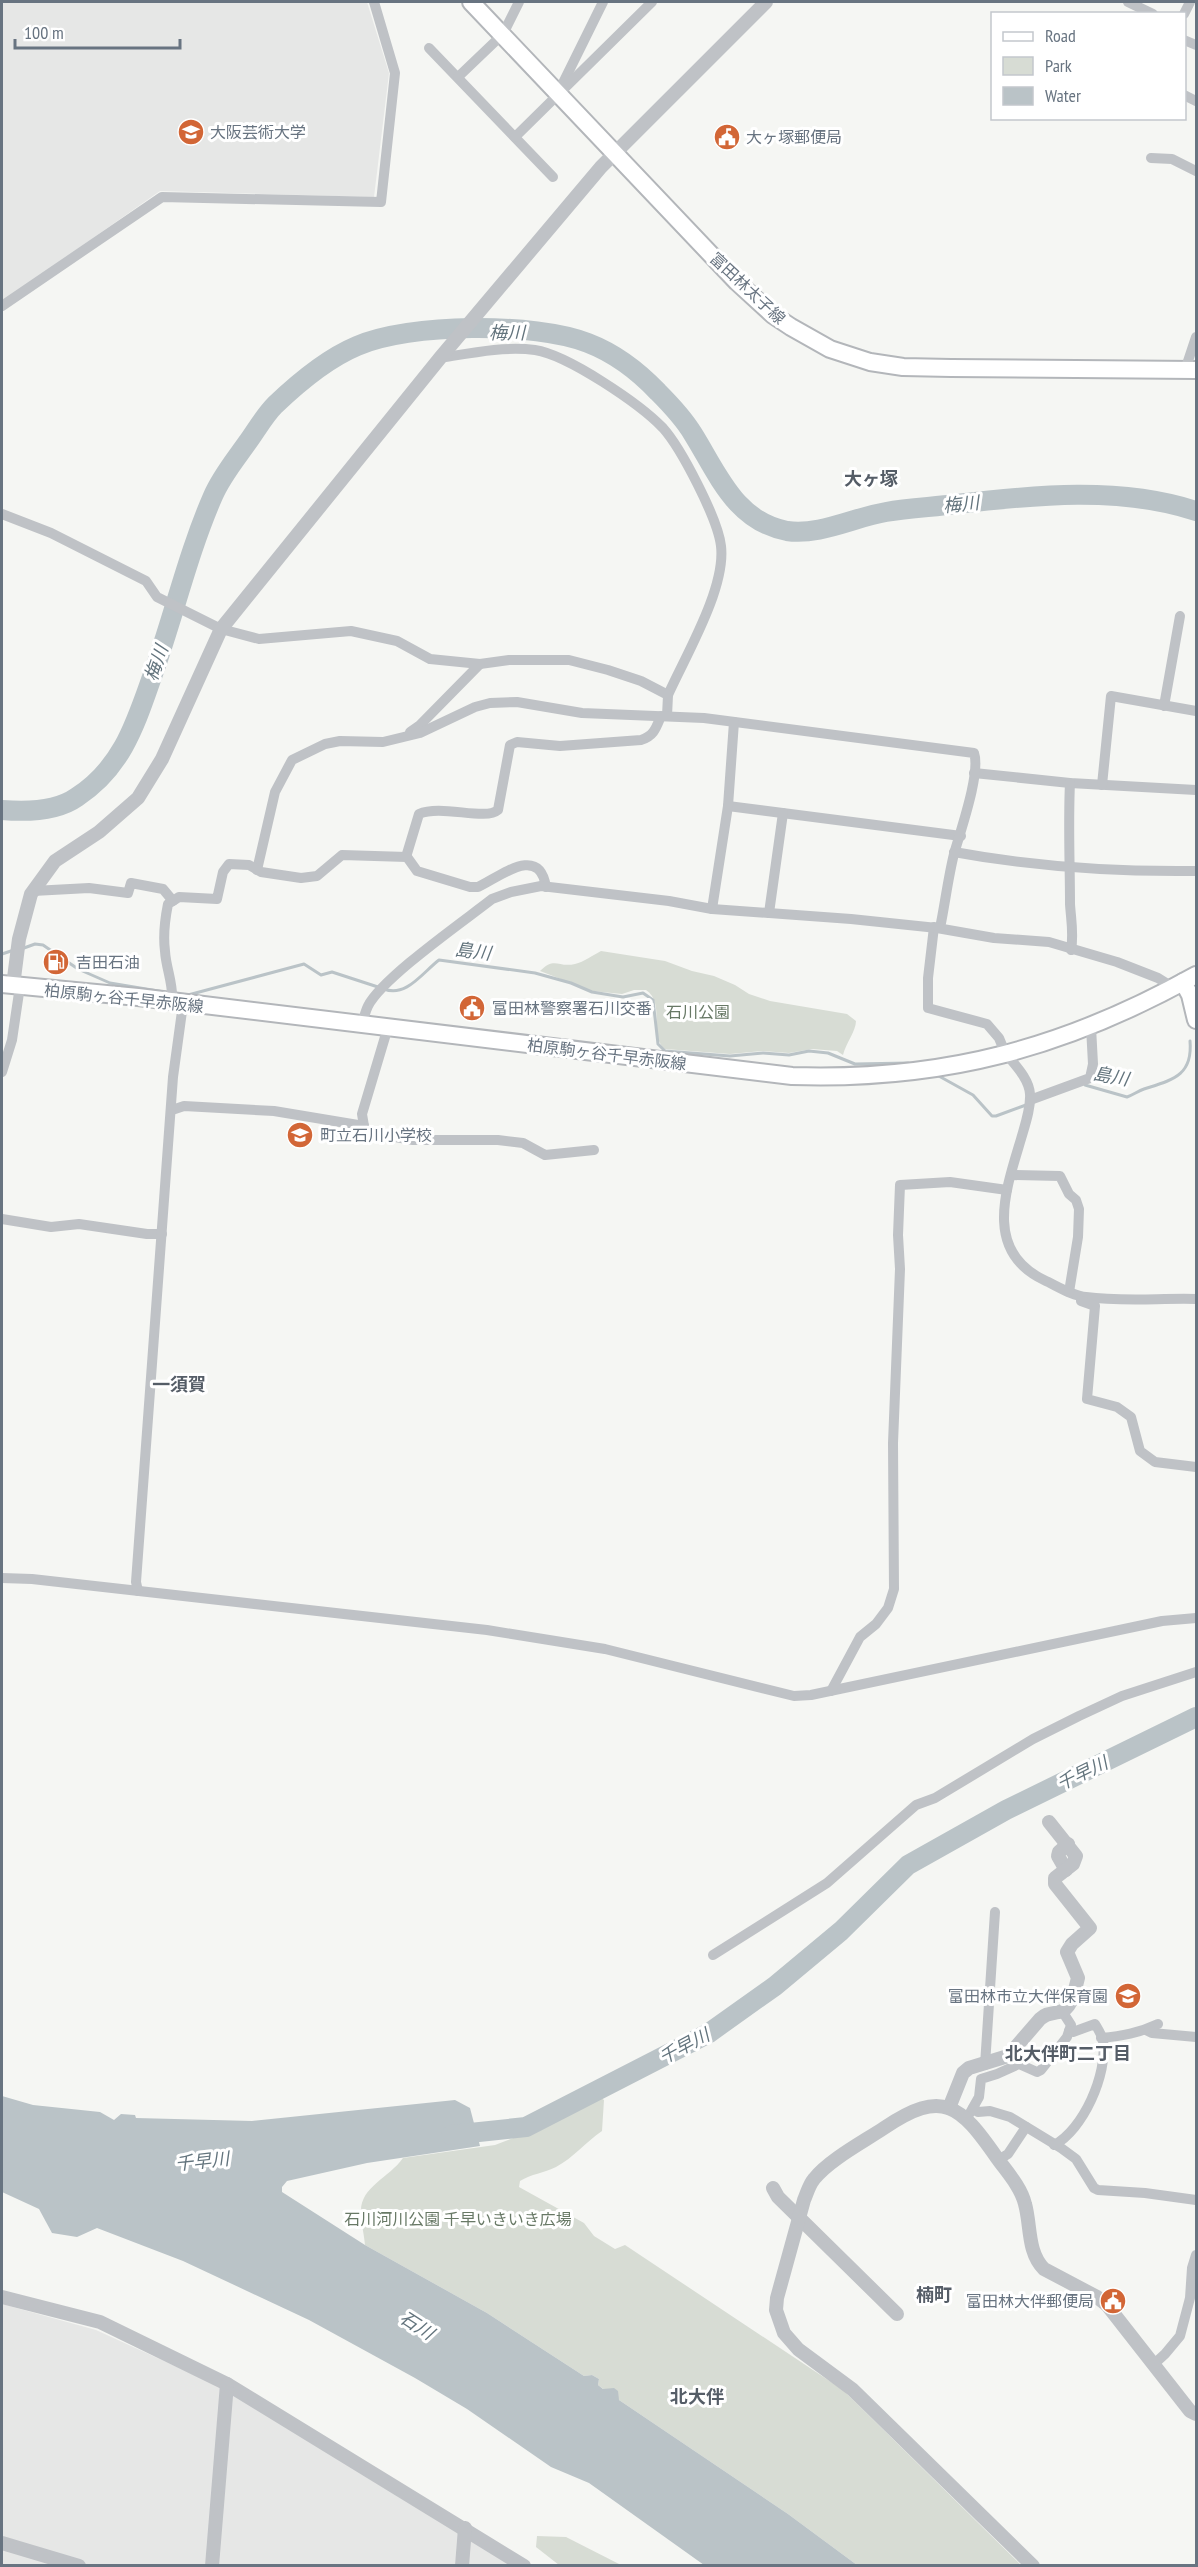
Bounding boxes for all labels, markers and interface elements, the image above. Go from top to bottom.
scale bar [15,12,180,50]
legend [991,12,1186,120]
text: 100 m [24,21,64,44]
text: Road [1045,24,1076,47]
text: Park [1045,54,1072,77]
text: Water [1045,84,1081,107]
school or university icon: 大阪芸術大学 [176,117,206,147]
place label: 大阪芸術大学 [210,122,306,142]
public building icon: 大ヶ塚郵便局 [712,122,742,152]
place label: 大ヶ塚郵便局 [746,127,842,147]
street label: 富田林太子線 [706,248,790,328]
water label: 梅川 [489,321,527,344]
district label: 大ヶ塚 [844,467,898,490]
water label: 梅川 [942,490,982,517]
water label: 梅川 [139,640,173,684]
water label: 島川 [454,937,494,965]
fuel station icon: 吉田石油 [41,947,71,977]
place label: 吉田石油 [76,952,140,972]
street label: 柏原駒ヶ谷千早赤阪線 [43,980,205,1016]
public building icon: 富田林警察署石川交番 [457,993,487,1023]
place label: 富田林警察署石川交番 [492,998,652,1018]
park label: 石川公園 [666,1002,730,1022]
street label: 柏原駒ヶ谷千早赤阪線 [526,1034,688,1074]
water label: 島川 [1091,1062,1133,1091]
school or university icon: 町立石川小学校 [285,1120,315,1150]
place label: 町立石川小学校 [320,1125,432,1145]
district label: 一須賀 [152,1373,206,1396]
water label: 千早川 [1053,1750,1113,1795]
school or university icon: 富田林市立大伴保育園 [1113,1981,1143,2011]
place label: 富田林市立大伴保育園 [948,1986,1108,2006]
water label: 千早川 [655,2022,715,2069]
district label: 北大伴町二丁目 [1005,2042,1131,2065]
water label: 千早川 [174,2147,232,2175]
park label: 石川河川公園 千早いきいき広場 [344,2209,572,2229]
district label: 楠町 [916,2283,952,2306]
public building icon: 富田林大伴郵便局 [1098,2286,1128,2316]
place label: 富田林大伴郵便局 [966,2291,1094,2311]
water label: 石川 [396,2306,440,2346]
district label: 北大伴 [670,2385,724,2408]

